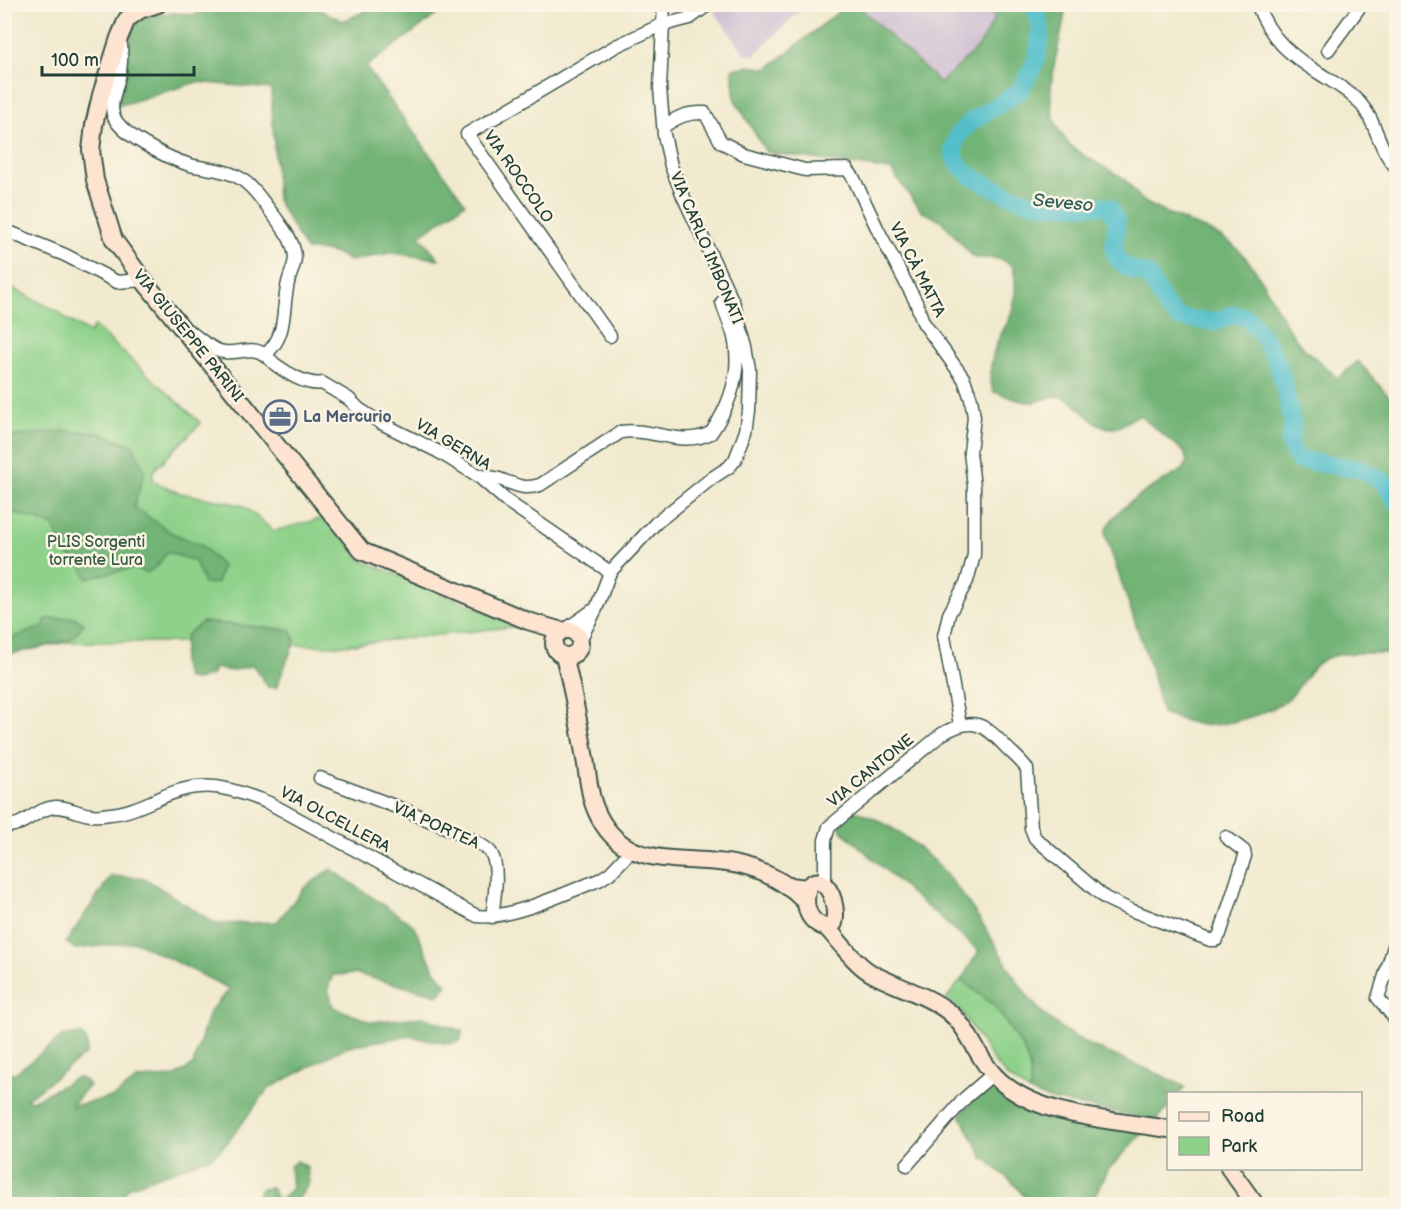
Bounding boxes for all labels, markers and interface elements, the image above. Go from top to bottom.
scale bar [42,39,194,77]
text: 100 m [51,50,99,71]
street label: VIA ROCCOLO [479,127,557,227]
street label: VIA CARLO IMBONATI [665,169,747,327]
water label: Seveso [1032,190,1094,216]
street label: VIA CÀ MATTA [885,219,951,321]
street label: VIA GIUSEPPE PARINI [129,266,247,406]
office icon: La Mercurio [262,399,298,435]
place label: La Mercurio [303,408,392,427]
street label: VIA GERNA [412,415,494,475]
park label: PLIS Sorgenti torrente Lura [47,533,145,570]
street label: VIA CANTONE [824,730,918,812]
street label: VIA OLCELLERA [277,783,393,857]
street label: VIA PORTEA [390,799,482,854]
legend [1167,1092,1362,1170]
text: Road [1221,1106,1265,1127]
text: Park [1221,1136,1257,1157]

